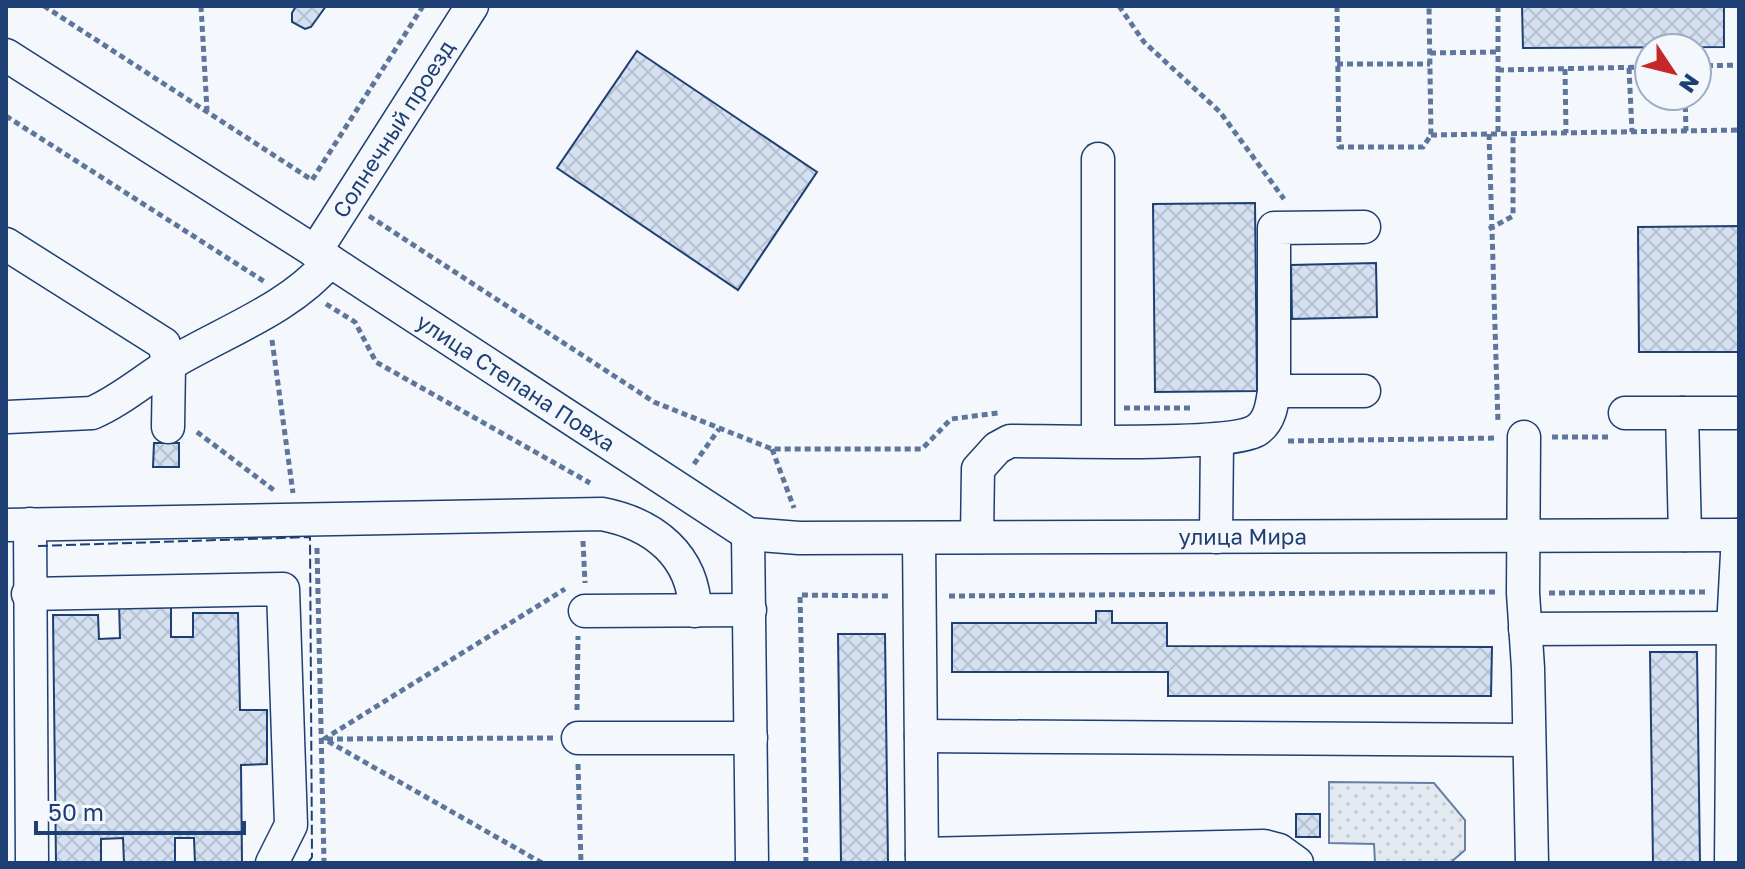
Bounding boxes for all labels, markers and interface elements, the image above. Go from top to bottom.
north arrow [1633,32,1713,112]
street label: Солнечный проезд [327,35,460,222]
text: N [1674,69,1706,98]
street label: улица Степана Повха [412,307,621,457]
street label: улица Мира [1178,522,1307,550]
scale bar [36,785,244,835]
text: 50 m [48,797,104,826]

